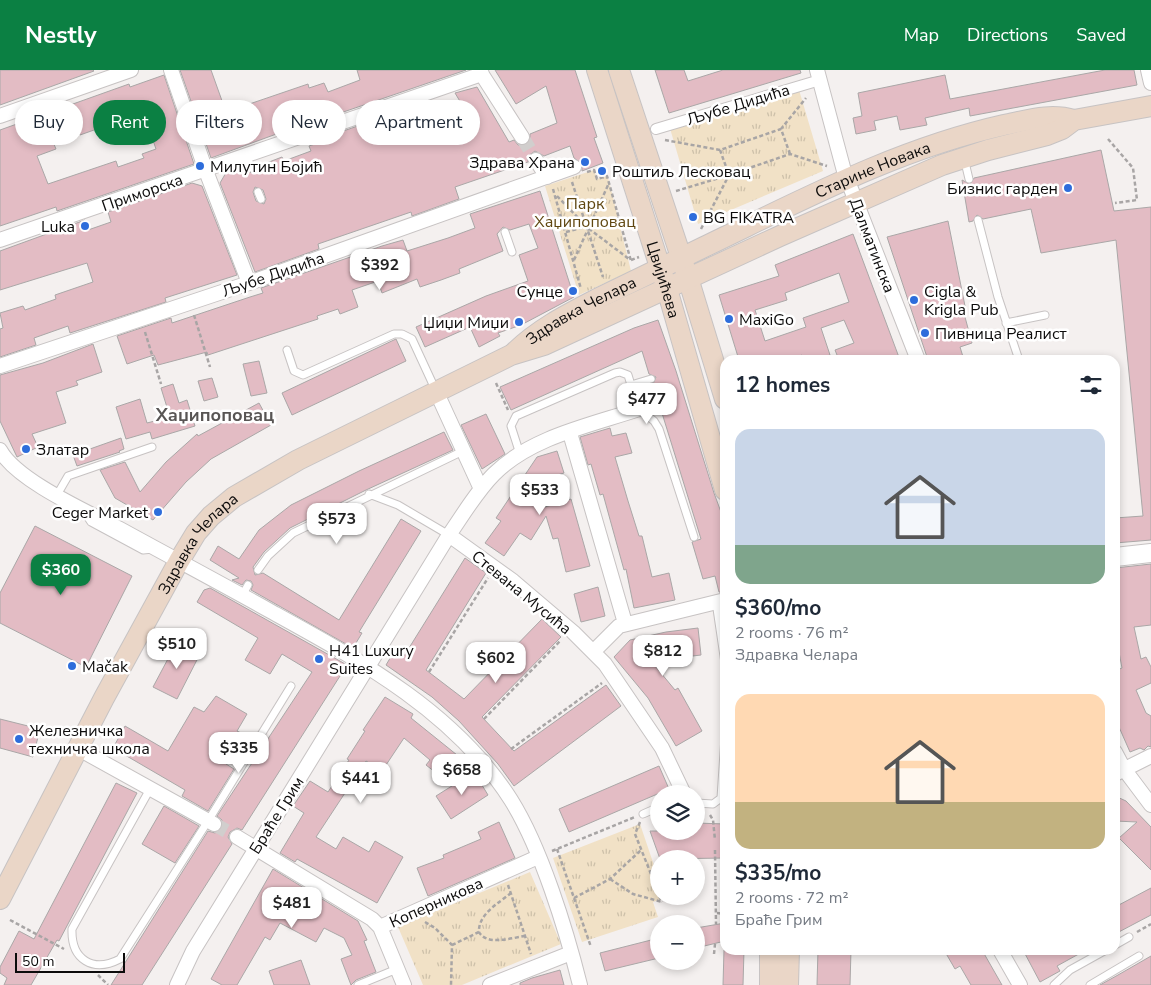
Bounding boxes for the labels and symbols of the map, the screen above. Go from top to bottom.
street label: Љубе Дидића [684,79,793,131]
street label: Старине Новака [811,137,934,204]
place label: Здрава Храна [469,152,575,174]
place label: Милутин Бојић [210,156,323,178]
marker: Здрава Храна [579,156,591,168]
marker: Милутин Бојић [194,160,206,172]
place label: Роштиљ Лесковац [612,161,751,183]
marker: Роштиљ Лесковац [596,165,608,177]
street label: Приморска [99,169,186,217]
place label: Бизнис гарден [947,178,1058,200]
marker: Бизнис гарден [1062,182,1074,194]
park label: Парк Хаџипоповац [534,193,636,233]
street label: Далматинска [844,195,900,296]
place label: BG FIKATRA [703,207,795,229]
marker: BG FIKATRA [687,211,699,223]
place label: Luka [41,216,75,238]
marker: Luka [79,220,91,232]
street label: Цвијићева [640,239,685,321]
street label: Љубе Дидића [219,247,327,303]
pin: $392 [350,248,410,291]
street label: Здравка Челара [522,272,640,350]
place label: Сунце [516,281,563,303]
place label: Cigla & Krigla Pub [924,281,998,321]
marker: Сунце [567,285,579,297]
marker: Cigla & Krigla Pub [908,294,920,306]
place label: MaxiGo [739,309,794,331]
place label: Џиџи Миџи [423,312,509,334]
marker: MaxiGo [723,313,735,325]
marker: Џиџи Миџи [513,316,525,328]
place label: Пивница Реалист [935,323,1067,345]
marker: Пивница Реалист [919,327,931,339]
pin: $477 [617,382,677,425]
district label: Хаџипоповац [155,403,274,427]
place label: Златар [36,439,89,461]
marker: Златар [20,443,32,455]
pin: $533 [510,474,570,516]
street label: Здравка Челара [153,488,243,598]
place label: Ceger Market [52,502,148,524]
pin: $573 [307,502,367,545]
marker: Ceger Market [152,506,164,518]
street label: Стевана Мусића [467,546,576,640]
pin: $360 [31,554,91,596]
pin: $510 [147,628,207,670]
pin: $812 [633,634,693,677]
place label: H41 Luxury Suites [329,640,415,680]
pin: $602 [466,642,526,684]
marker: H41 Luxury Suites [313,653,325,665]
place label: Mačak [82,656,129,678]
marker: Mačak [66,660,78,672]
place label: Железничка техничка школа [29,720,150,760]
pin: $335 [209,732,269,774]
marker: Железничка техничка школа [13,733,25,745]
pin: $658 [432,754,492,796]
pin: $441 [331,762,391,804]
street label: Браће Грим [244,773,309,858]
street label: Коперникова [386,872,487,933]
pin: $481 [262,886,322,929]
scale bar [15,950,125,973]

